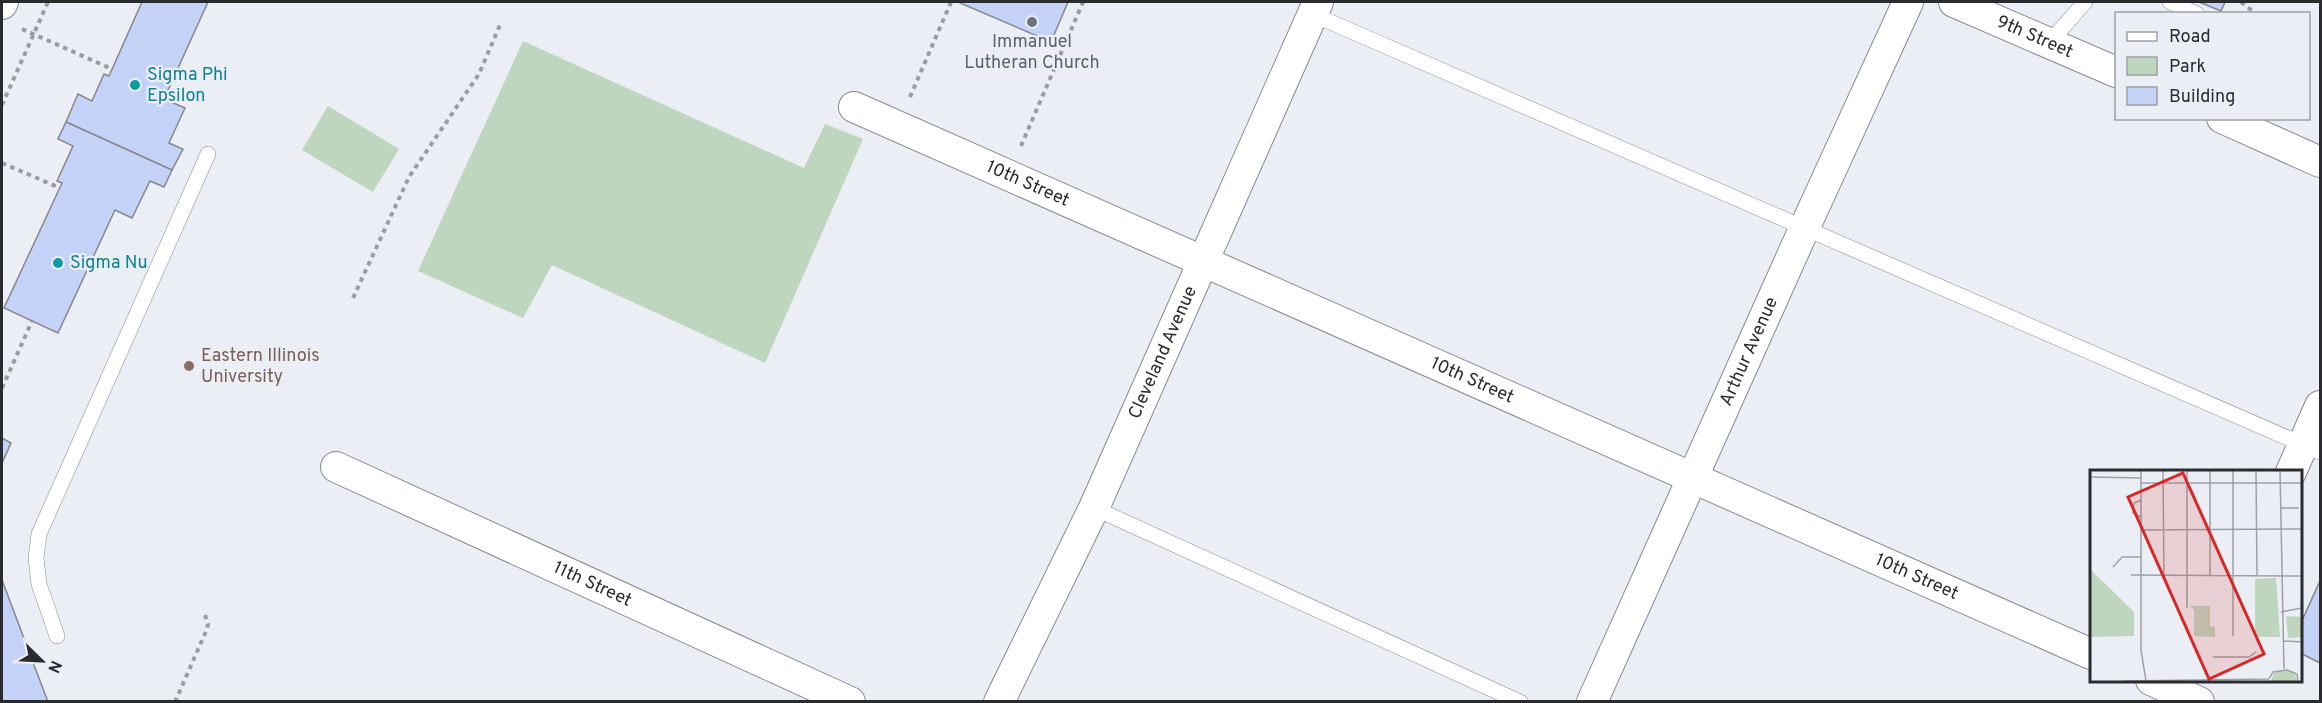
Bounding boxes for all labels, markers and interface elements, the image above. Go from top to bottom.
street label: 9th Street [1993,10,2077,64]
legend [2115,12,2310,120]
marker: Immanuel Lutheran Church [1025,15,1039,29]
text: Road [2169,26,2211,49]
place label: Immanuel Lutheran Church [964,31,1100,75]
text: Park [2169,56,2206,79]
place label: Sigma Phi Epsilon [147,64,228,108]
marker: Sigma Phi Epsilon [128,78,142,92]
text: Building [2169,86,2235,109]
street label: 10th Street [983,155,1073,212]
place label: Sigma Nu [70,252,148,275]
marker: Sigma Nu [51,256,65,270]
street label: Cleveland Avenue [1123,282,1202,423]
street label: Arthur Avenue [1715,293,1784,410]
place label: Eastern Illinois University [201,345,320,389]
street label: 10th Street [1427,352,1517,409]
marker: Eastern Illinois University [182,359,196,373]
inset map [2090,470,2301,682]
street label: 10th Street [1872,548,1962,605]
street label: 11th Street [550,556,635,612]
north arrow [12,631,72,691]
text: N [42,657,65,676]

